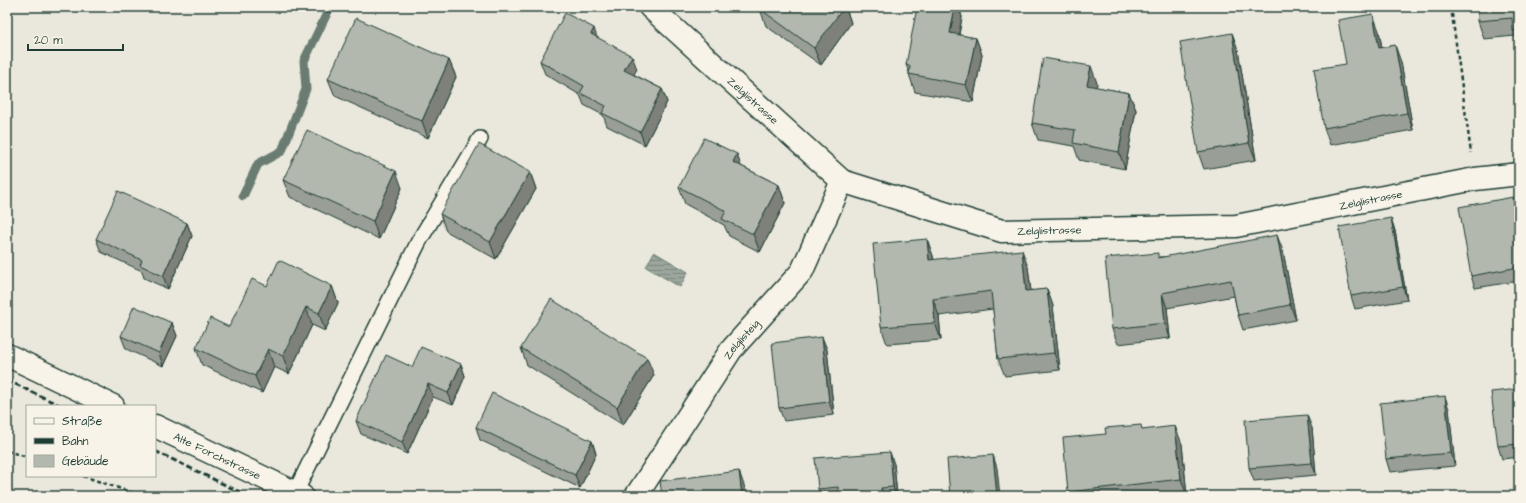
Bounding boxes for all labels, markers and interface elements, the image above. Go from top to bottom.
scale bar [28,26,123,52]
text: 20 m [34,32,63,49]
street label: Zelglistrasse [724,73,782,127]
street label: Zelglistrasse [1338,186,1404,213]
street label: Zelglistrasse [1017,222,1081,239]
street label: Zelglisteig [720,316,764,362]
legend [26,405,156,477]
text: Straße [62,413,103,430]
street label: Alte Forchstrasse [171,429,263,483]
text: Bahn [62,433,89,450]
text: Gebäude [62,453,109,470]

